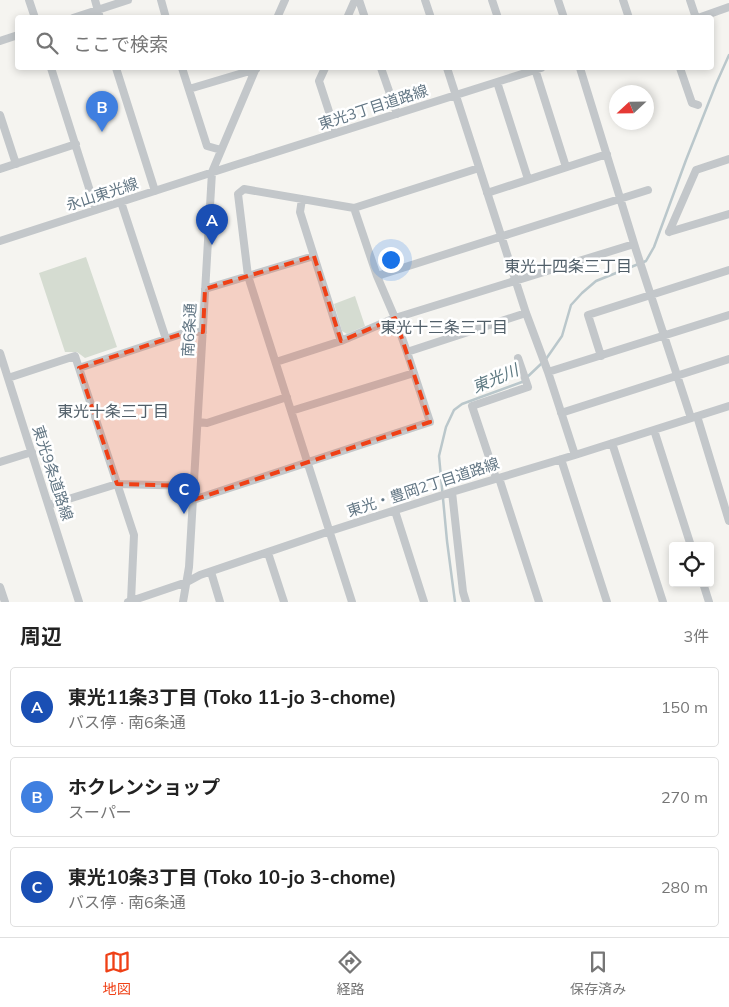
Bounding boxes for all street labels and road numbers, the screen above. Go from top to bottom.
street label: 東光3丁目道路線 [316,80,430,134]
street label: 永山東光線 [63,173,141,215]
street label: 南6条通 [178,303,200,357]
street label: 東光9条道路線 [29,423,77,523]
street label: 東光・豊岡2丁目道路線 [344,453,502,521]

